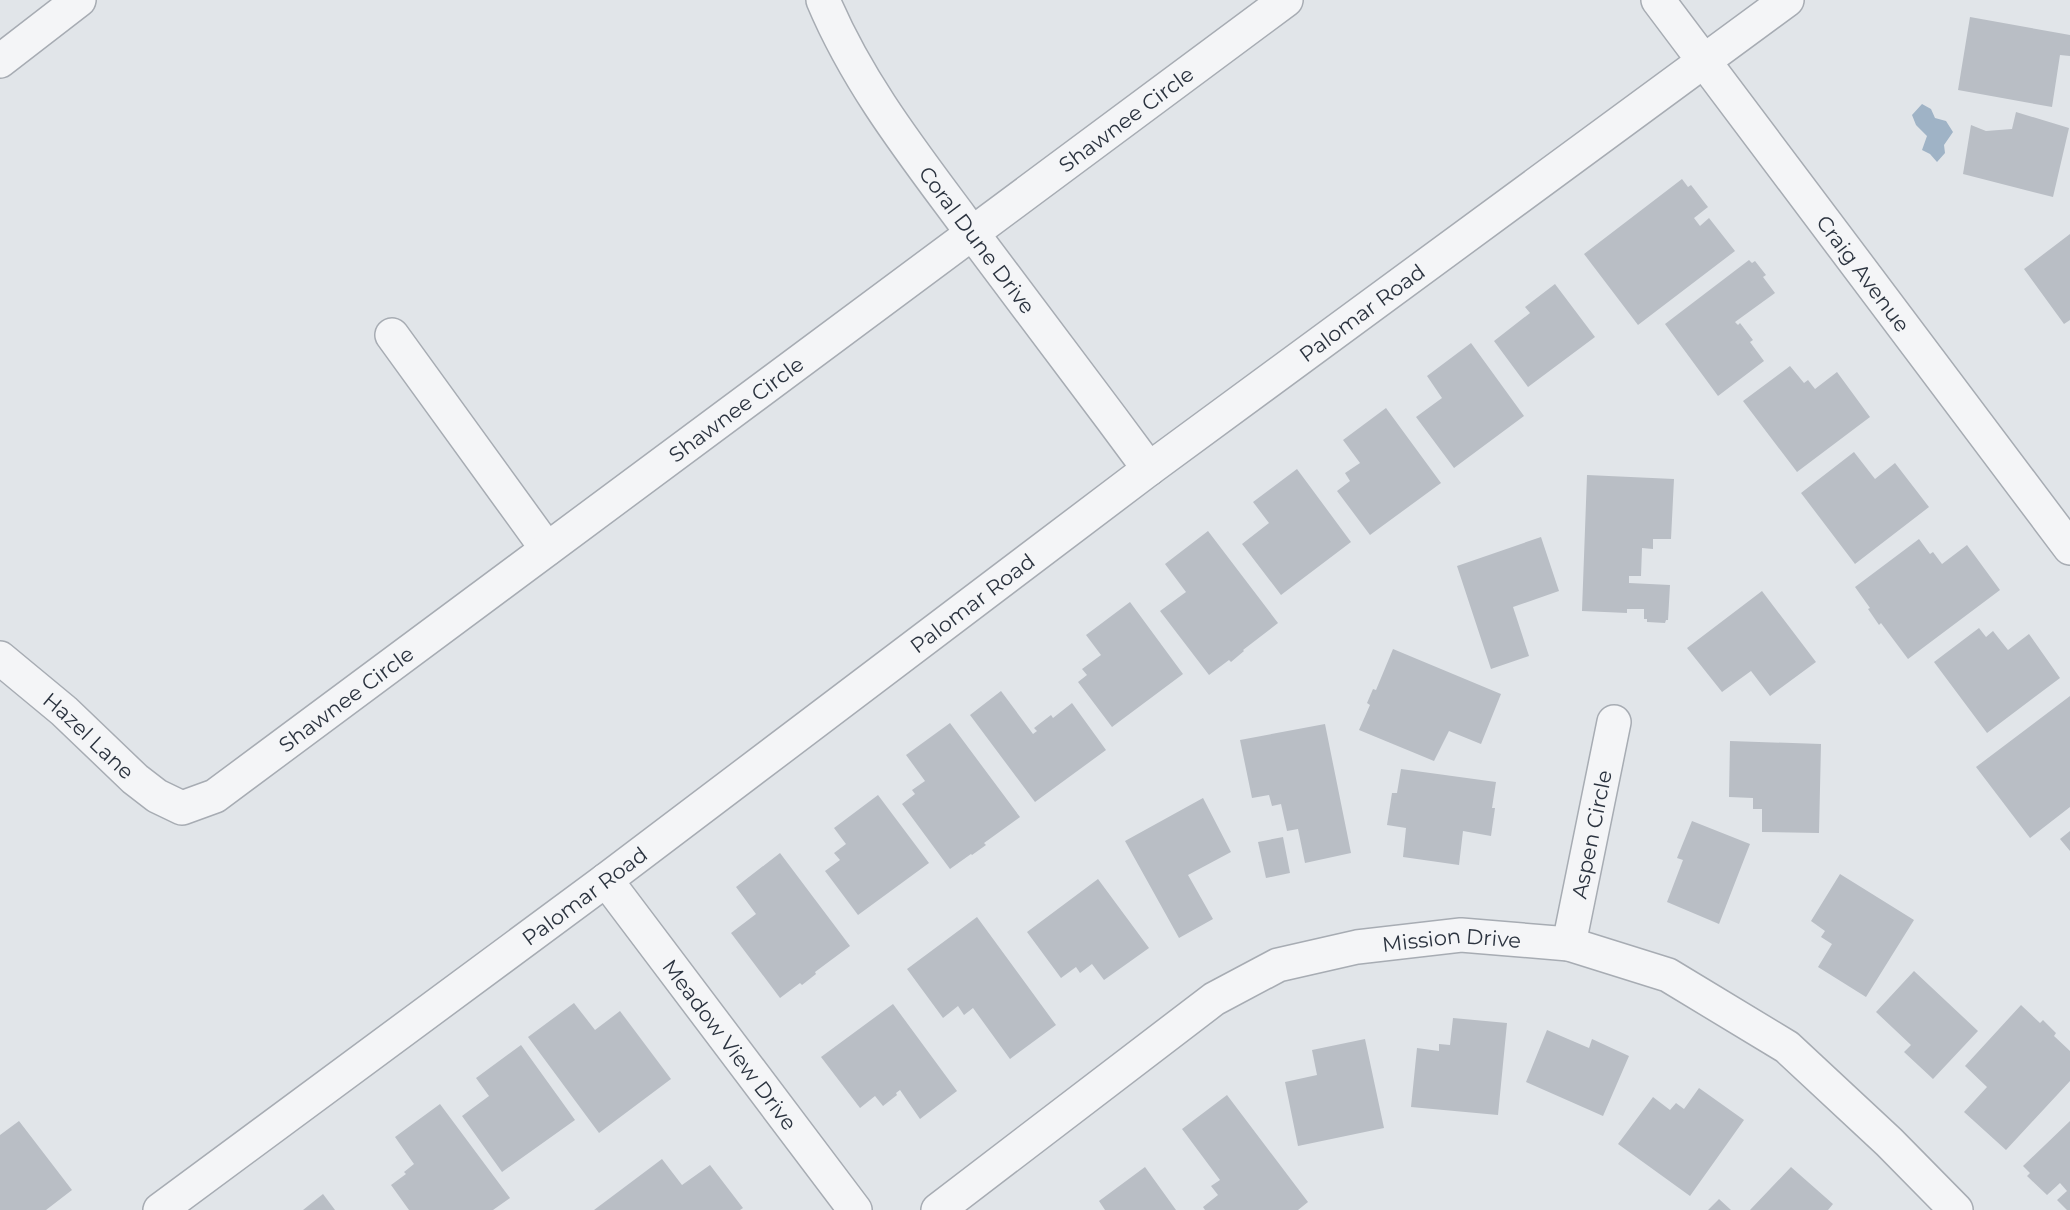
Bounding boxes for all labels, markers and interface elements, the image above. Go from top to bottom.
street label: Shawnee Circle [1054,61,1198,177]
street label: Coral Dune Drive [914,161,1041,318]
street label: Craig Avenue [1812,210,1915,337]
street label: Palomar Road [1294,258,1430,367]
street label: Shawnee Circle [664,351,808,467]
street label: Palomar Road [905,548,1039,658]
street label: Shawnee Circle [273,641,418,757]
street label: Hazel Lane [38,687,140,784]
street label: Aspen Circle [1566,768,1616,901]
street label: Palomar Road [517,841,652,950]
street label: Mission Drive [1381,923,1522,957]
street label: Meadow View Drive [658,954,803,1135]

